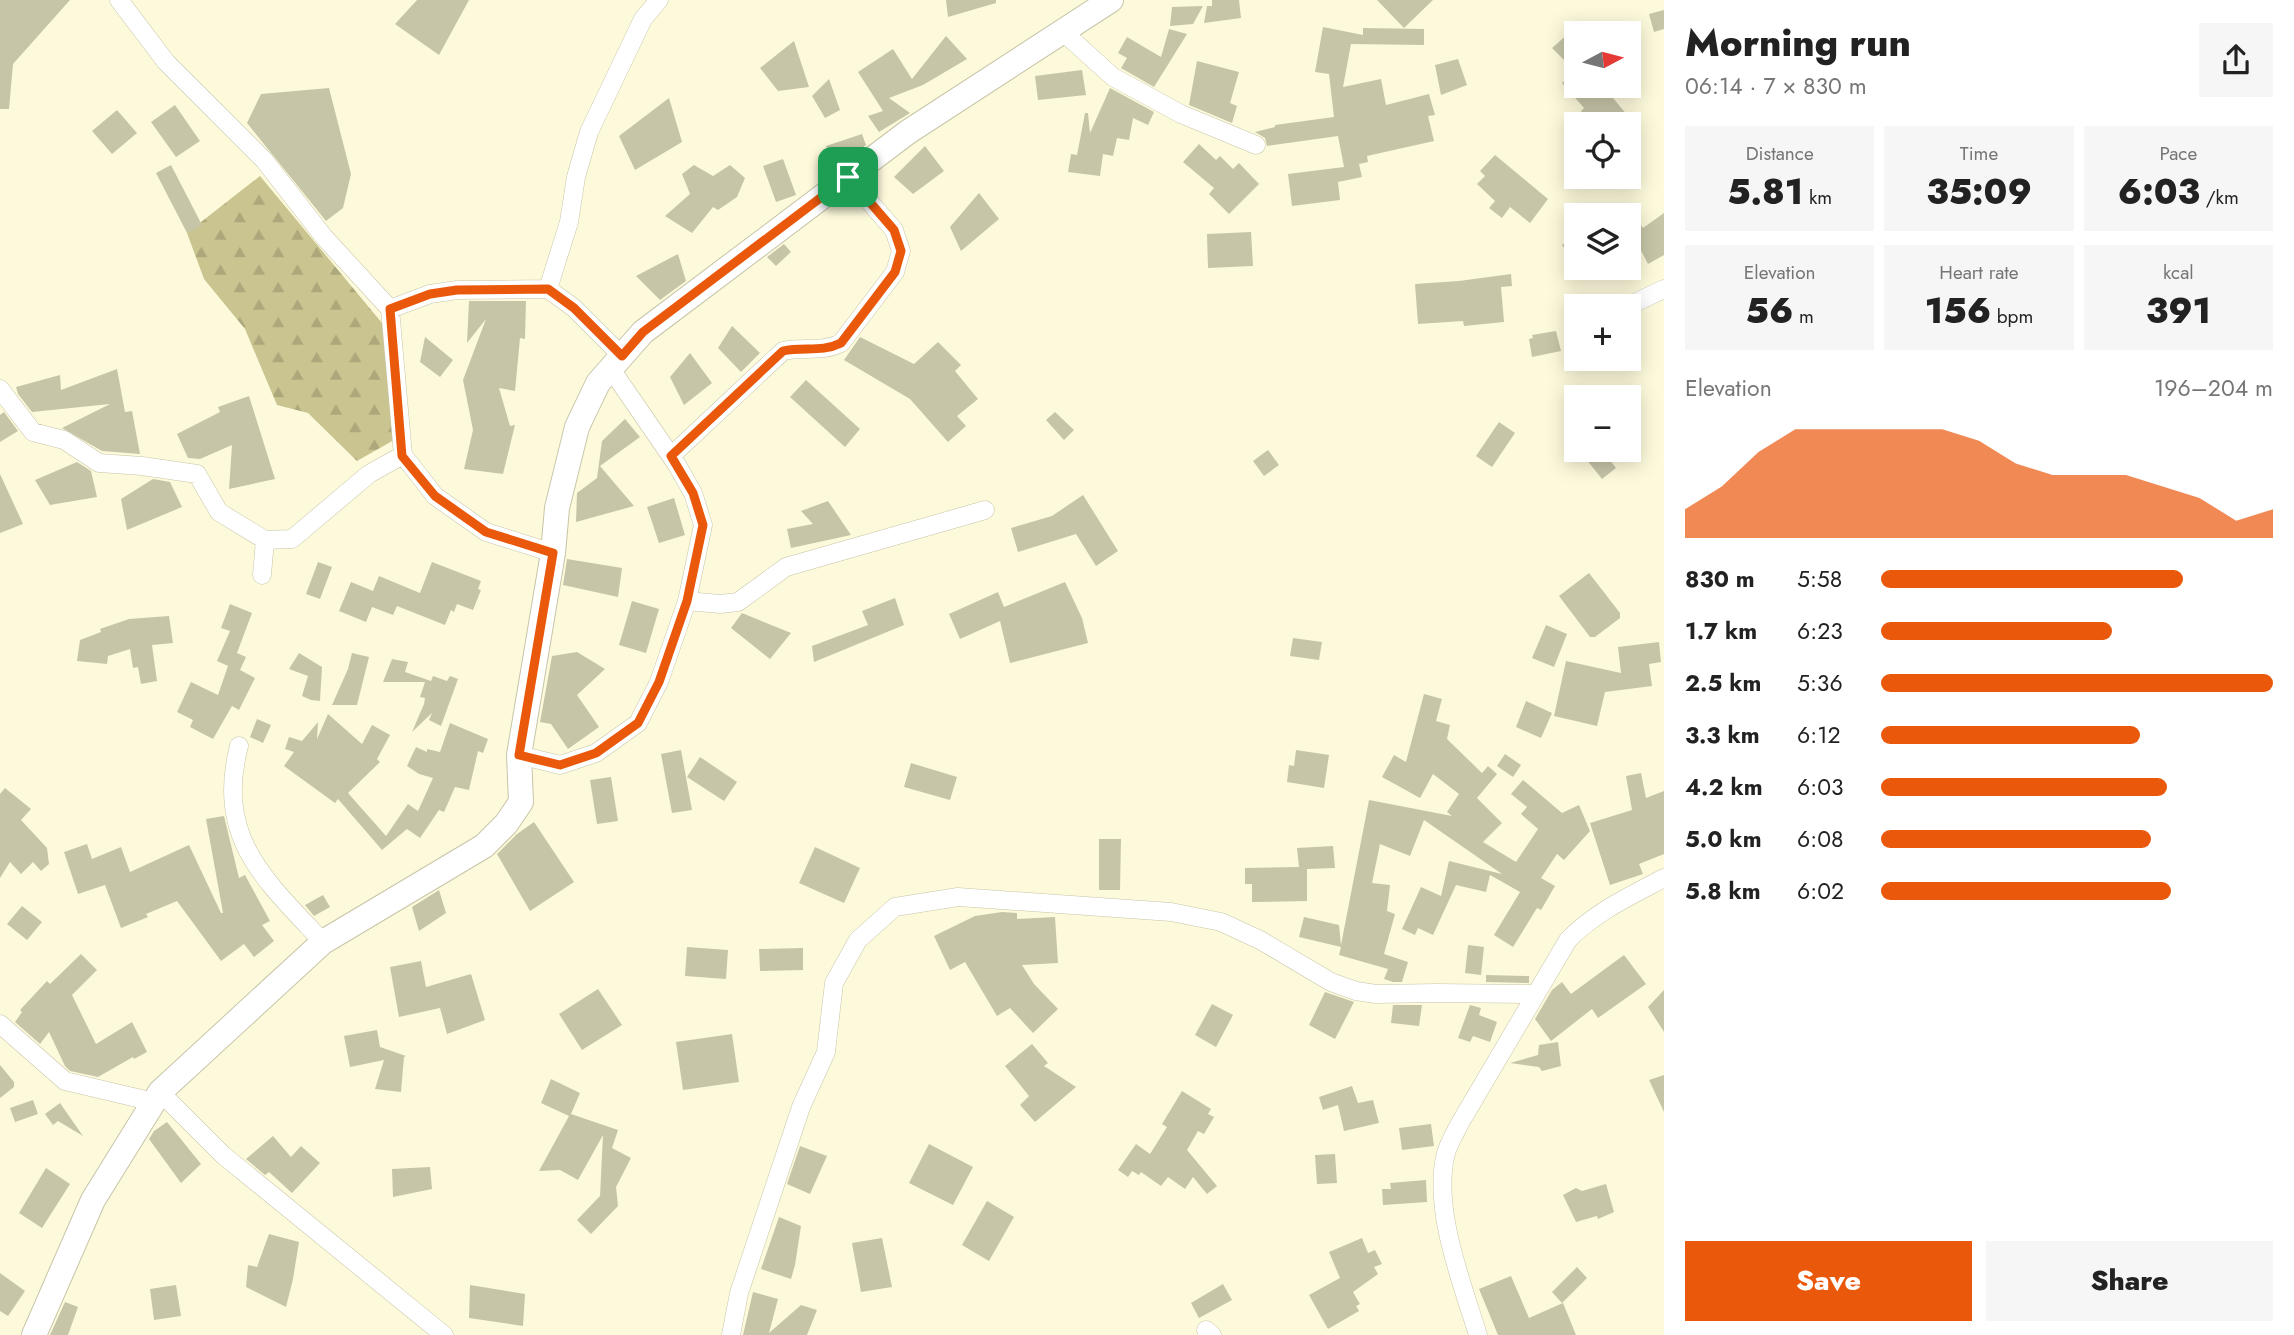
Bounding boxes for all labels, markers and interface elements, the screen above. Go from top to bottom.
text: Morning run [1685,15,1911,70]
north arrow [1564,21,1642,98]
map controls [1564,21,1641,462]
button: share [2199,23,2273,97]
text: 06:14 · 7 × 830 m [1685,69,1867,103]
button: locate [1564,112,1641,189]
text: Distance [1746,140,1814,167]
text: Time [1960,140,1998,167]
text: Pace [2159,140,2197,167]
pin [818,147,878,207]
icon: arrive [829,158,867,196]
text: 5.81 [1727,167,1803,217]
text: 35:09 [1926,167,2032,217]
text: 6:03 [2118,167,2200,217]
text: km [1803,184,1832,211]
text: /km [2200,184,2239,211]
button: layers [1564,203,1641,280]
text: Elevation [1744,259,1816,286]
text: Heart rate [1939,259,2019,286]
text: kcal [2163,259,2194,286]
text: 56 [1745,286,1793,336]
text: 156 [1925,286,1991,336]
text: 391 [2146,286,2211,336]
button: + [1564,294,1641,371]
text: m [1793,303,1814,330]
text: bpm [1991,303,2033,330]
text: Elevation [1685,371,1772,405]
text: 196–204 m [2154,371,2273,405]
button: − [1564,385,1641,462]
text: 830 m [1685,562,1755,596]
text: 5:58 [1797,562,1842,596]
text: 1.7 km [1685,614,1757,648]
text: 6:23 [1797,614,1843,648]
text: 2.5 km [1685,666,1761,700]
text: 5:36 [1797,666,1843,700]
text: 3.3 km [1685,718,1760,752]
text: 6:12 [1797,718,1841,752]
text: 4.2 km [1685,770,1763,804]
text: 6:03 [1797,770,1844,804]
text: 5.0 km [1685,822,1762,856]
text: 6:08 [1797,822,1844,856]
text: 5.8 km [1685,874,1761,908]
text: 6:02 [1797,874,1844,908]
button: Save [1685,1241,1972,1321]
button: Share [1986,1241,2273,1321]

